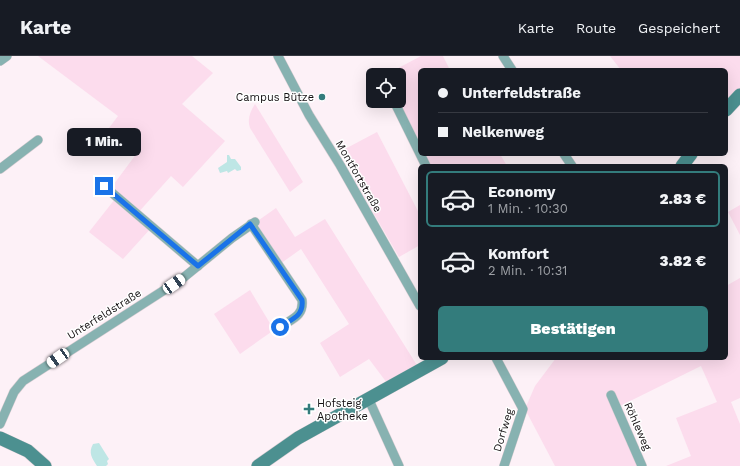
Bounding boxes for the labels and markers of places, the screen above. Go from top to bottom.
place label: Campus Bütze [236,91,314,104]
marker: Campus Bütze [317,92,327,102]
place label: Hofsteig Apotheke [317,397,368,423]
marker: Hofsteig Apotheke [304,404,314,414]

